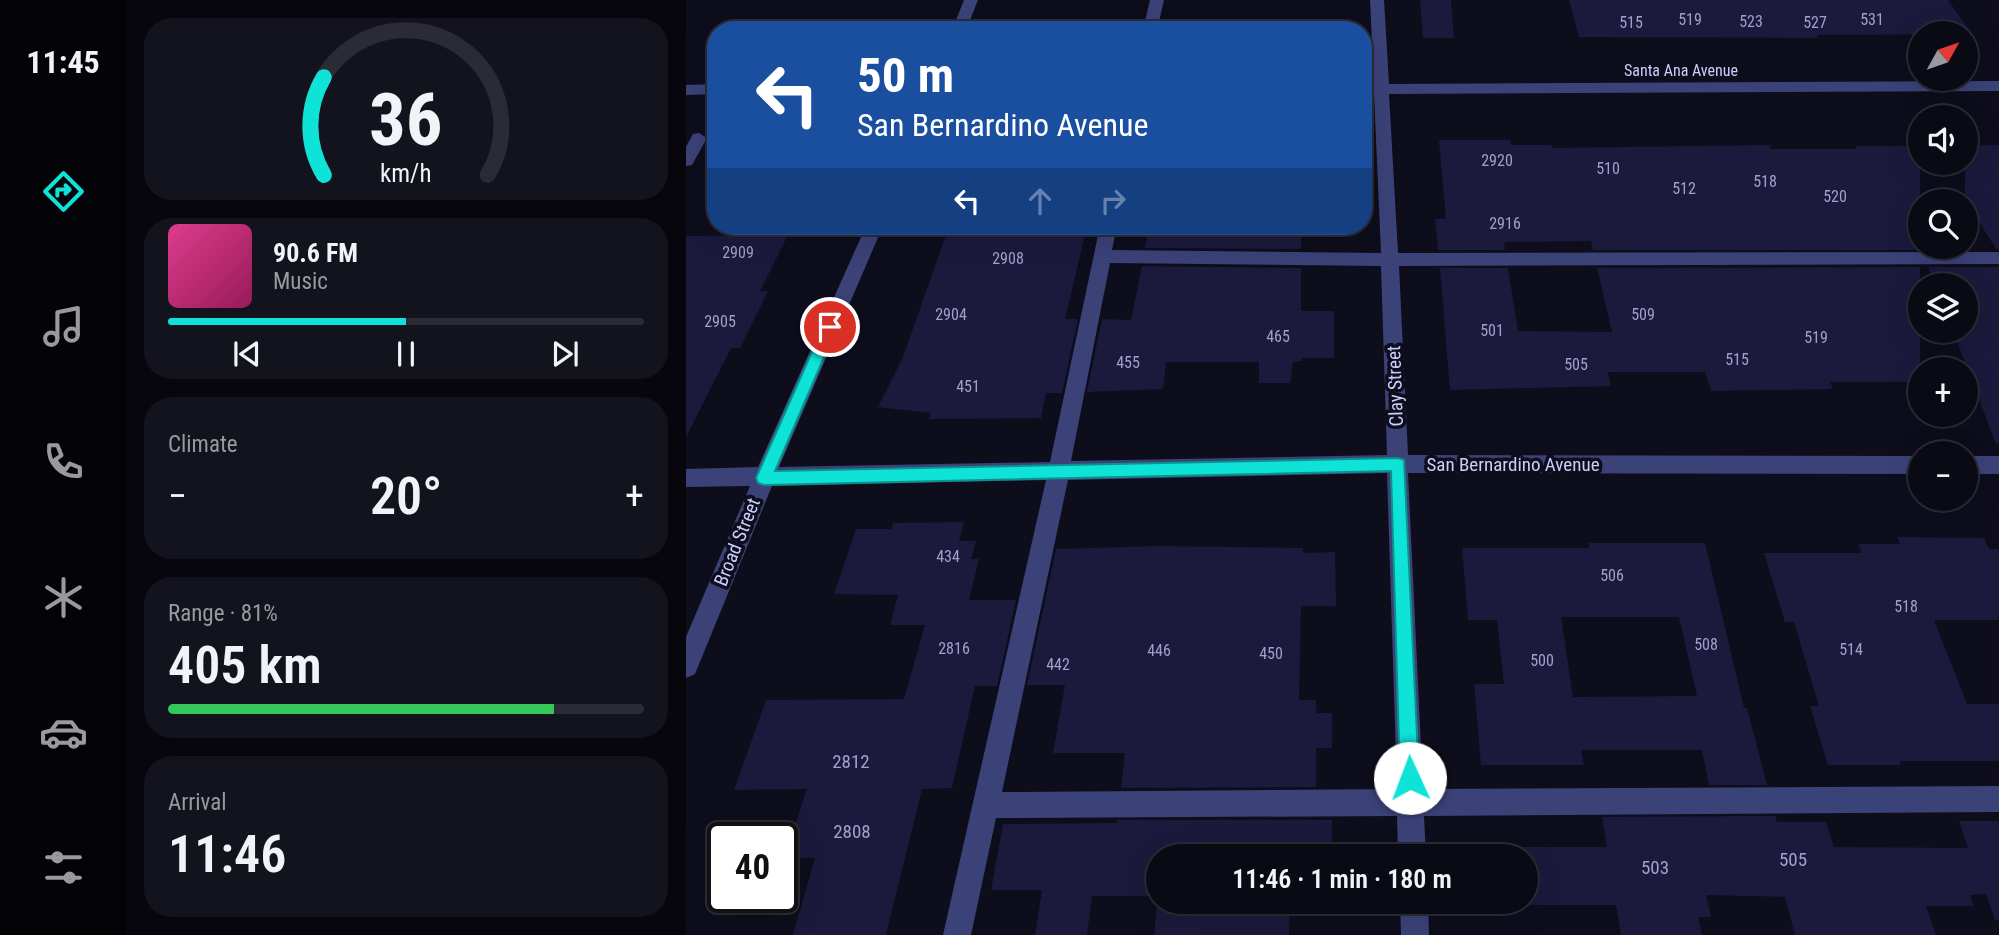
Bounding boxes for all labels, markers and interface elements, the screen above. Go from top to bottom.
house number: 519 [1678,10,1702,29]
house number: 531 [1860,10,1884,29]
house number: 523 [1739,12,1763,31]
house number: 515 [1619,13,1643,32]
house number: 527 [1803,13,1827,32]
north arrow [1908,21,1978,91]
map controls [1908,21,1978,511]
text: 11:45 [26,43,100,81]
text: 50 m [857,47,954,104]
icon: left [742,49,833,140]
street label: Santa Ana Avenue [1624,61,1738,80]
text: 36 [369,77,443,163]
button: sound [1908,105,1978,175]
text: San Bernardino Avenue [857,106,1149,144]
house number: 2920 [1481,151,1513,170]
text: km/h [380,159,432,188]
house number: 510 [1596,159,1620,178]
icon: directions [39,167,88,216]
house number: 518 [1753,172,1777,191]
house number: 512 [1672,179,1696,198]
icon: left [948,182,986,220]
icon: ahead [1021,182,1059,220]
icon: right [1094,182,1132,220]
house number: 520 [1823,187,1847,206]
button: search [1908,189,1978,259]
house number: 2916 [1489,214,1521,233]
text: 90.6 FM [273,238,358,268]
house number: 2909 [722,243,754,262]
house number: 2908 [992,249,1024,268]
text: Music [273,268,328,295]
button: layers [1908,273,1978,343]
pin [800,297,860,357]
icon: music [39,302,88,351]
house number: 2904 [935,305,967,324]
house number: 509 [1631,305,1655,324]
icon: arrive [811,308,849,346]
house number: 2905 [704,312,736,331]
house number: 501 [1480,321,1504,340]
house number: 465 [1266,327,1290,346]
house number: 519 [1804,328,1828,347]
icon: previous [228,335,266,373]
icon: pause [387,335,425,373]
icon: next [546,335,584,373]
street label: Clay Street [1382,345,1408,427]
house number: 515 [1725,350,1749,369]
house number: 455 [1116,353,1140,372]
house number: 505 [1564,355,1588,374]
button: + [1908,357,1978,427]
house number: 451 [956,377,980,396]
text: Climate [168,431,238,458]
icon: phone [39,437,88,486]
button: − [1908,441,1978,511]
street label: San Bernardino Avenue [1426,453,1600,476]
text: 20° [370,466,442,527]
text: − [168,474,187,518]
text: + [625,474,644,518]
street label: Broad Street [709,495,765,589]
house number: 434 [936,547,960,566]
house number: 506 [1600,566,1624,585]
icon: climate [39,573,88,622]
house number: 518 [1894,597,1918,616]
text: Range · 81% [168,600,278,627]
text: 405 km [168,635,322,696]
house number: 508 [1694,635,1718,654]
house number: 2816 [938,639,970,658]
house number: 514 [1839,640,1863,659]
house number: 446 [1147,641,1171,660]
house number: 450 [1259,644,1283,663]
house number: 500 [1530,651,1554,670]
house number: 442 [1046,655,1070,674]
icon: car [39,708,88,757]
position arrow [1373,741,1447,815]
house number: 2812 [832,750,870,773]
text: Arrival [168,789,227,816]
house number: 2808 [833,820,871,843]
speed limit sign: 40 [707,822,798,913]
text: 11:46 [168,824,286,885]
icon: filters [39,843,88,892]
house number: 505 [1779,848,1807,871]
house number: 503 [1641,856,1669,879]
text: 11:46 · 1 min · 180 m [1232,864,1452,894]

